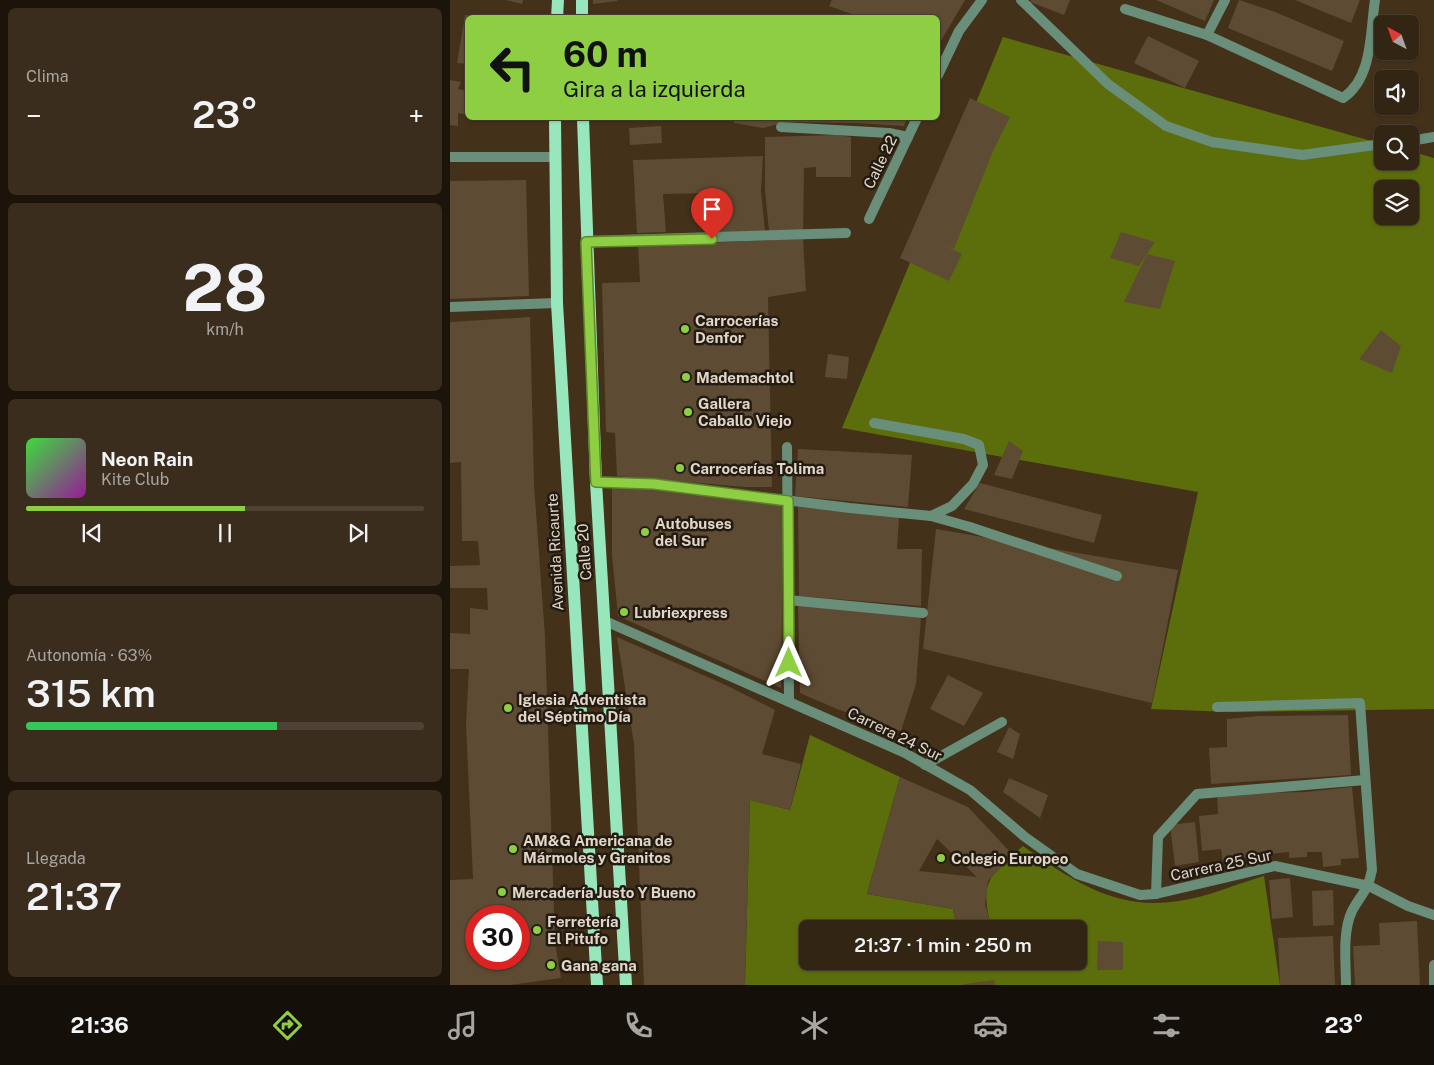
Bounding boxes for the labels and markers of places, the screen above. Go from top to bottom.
pin [691,188,733,239]
place label: Carrocerías Denfor [695,312,778,346]
marker: Carrocerías Denfor [679,323,691,335]
place label: Mademachtol [696,369,794,386]
marker: Mademachtol [680,371,692,383]
place label: Gallera Caballo Viejo [698,395,792,429]
marker: Gallera Caballo Viejo [682,406,694,418]
place label: Carrocerías Tolima [690,460,824,477]
marker: Carrocerías Tolima [674,462,686,474]
place label: Autobuses del Sur [655,515,732,549]
marker: Autobuses del Sur [639,526,651,538]
place label: Lubriexpress [634,604,728,621]
marker: Lubriexpress [618,606,630,618]
place label: Iglesia Adventista del Séptimo Día [518,691,646,725]
marker: Iglesia Adventista del Séptimo Día [502,702,514,714]
place label: AM&G Americana de Mármoles y Granitos [523,832,672,866]
marker: AM&G Americana de Mármoles y Granitos [507,843,519,855]
place label: Colegio Europeo [951,850,1069,867]
marker: Colegio Europeo [935,852,947,864]
place label: Mercadería Justo Y Bueno [512,884,696,901]
marker: Mercadería Justo Y Bueno [496,886,508,898]
place label: Ferretería El Pitufo [547,913,619,947]
marker: Ferretería El Pitufo [531,924,543,936]
place label: Gana gana [561,957,637,974]
marker: Gana gana [545,959,557,971]

